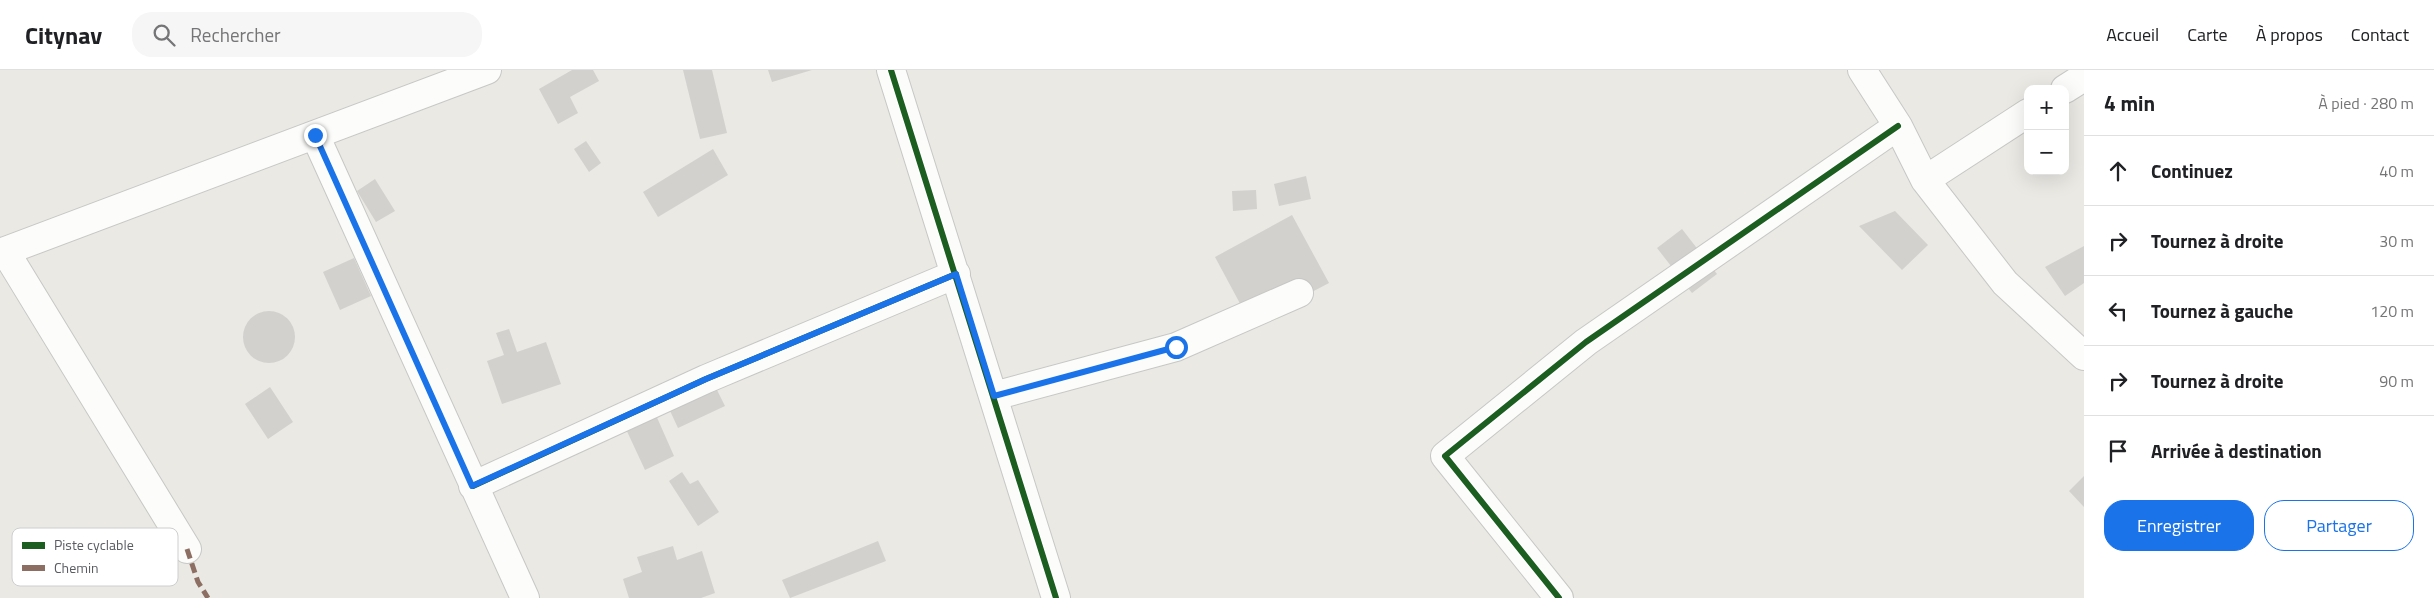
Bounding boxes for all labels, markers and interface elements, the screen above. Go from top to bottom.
search box [132,12,482,57]
text: Citynav [25,17,102,53]
text: Rechercher [190,20,281,49]
icon: search [150,21,178,49]
text: Accueil [2106,21,2159,48]
text: Carte [2187,21,2228,48]
text: À propos [2256,21,2323,48]
text: Contact [2351,21,2409,48]
map controls [2024,85,2069,175]
button: + [2024,85,2069,130]
text: 4 min [2104,87,2155,119]
text: À pied · 280 m [2318,91,2414,115]
route end [304,124,327,147]
button: − [2024,130,2069,175]
text: Continuez [2151,156,2233,185]
icon: ahead [2104,157,2132,185]
text: 40 m [2379,159,2414,183]
text: Tournez à droite [2151,226,2283,255]
icon: right [2104,227,2132,255]
text: 30 m [2379,229,2414,253]
text: Tournez à gauche [2151,296,2293,325]
icon: left [2104,297,2132,325]
text: 120 m [2370,299,2414,323]
route start [1165,336,1188,359]
text: Tournez à droite [2151,366,2283,395]
icon: right [2104,367,2132,395]
text: 90 m [2379,369,2414,393]
text: Arrivée à destination [2151,436,2322,465]
icon: arrive [2104,437,2132,465]
button: Enregistrer [2104,500,2254,551]
button: Partager [2264,500,2414,551]
legend [12,528,178,586]
text: Piste cyclable [54,534,134,555]
text: Chemin [54,557,99,578]

